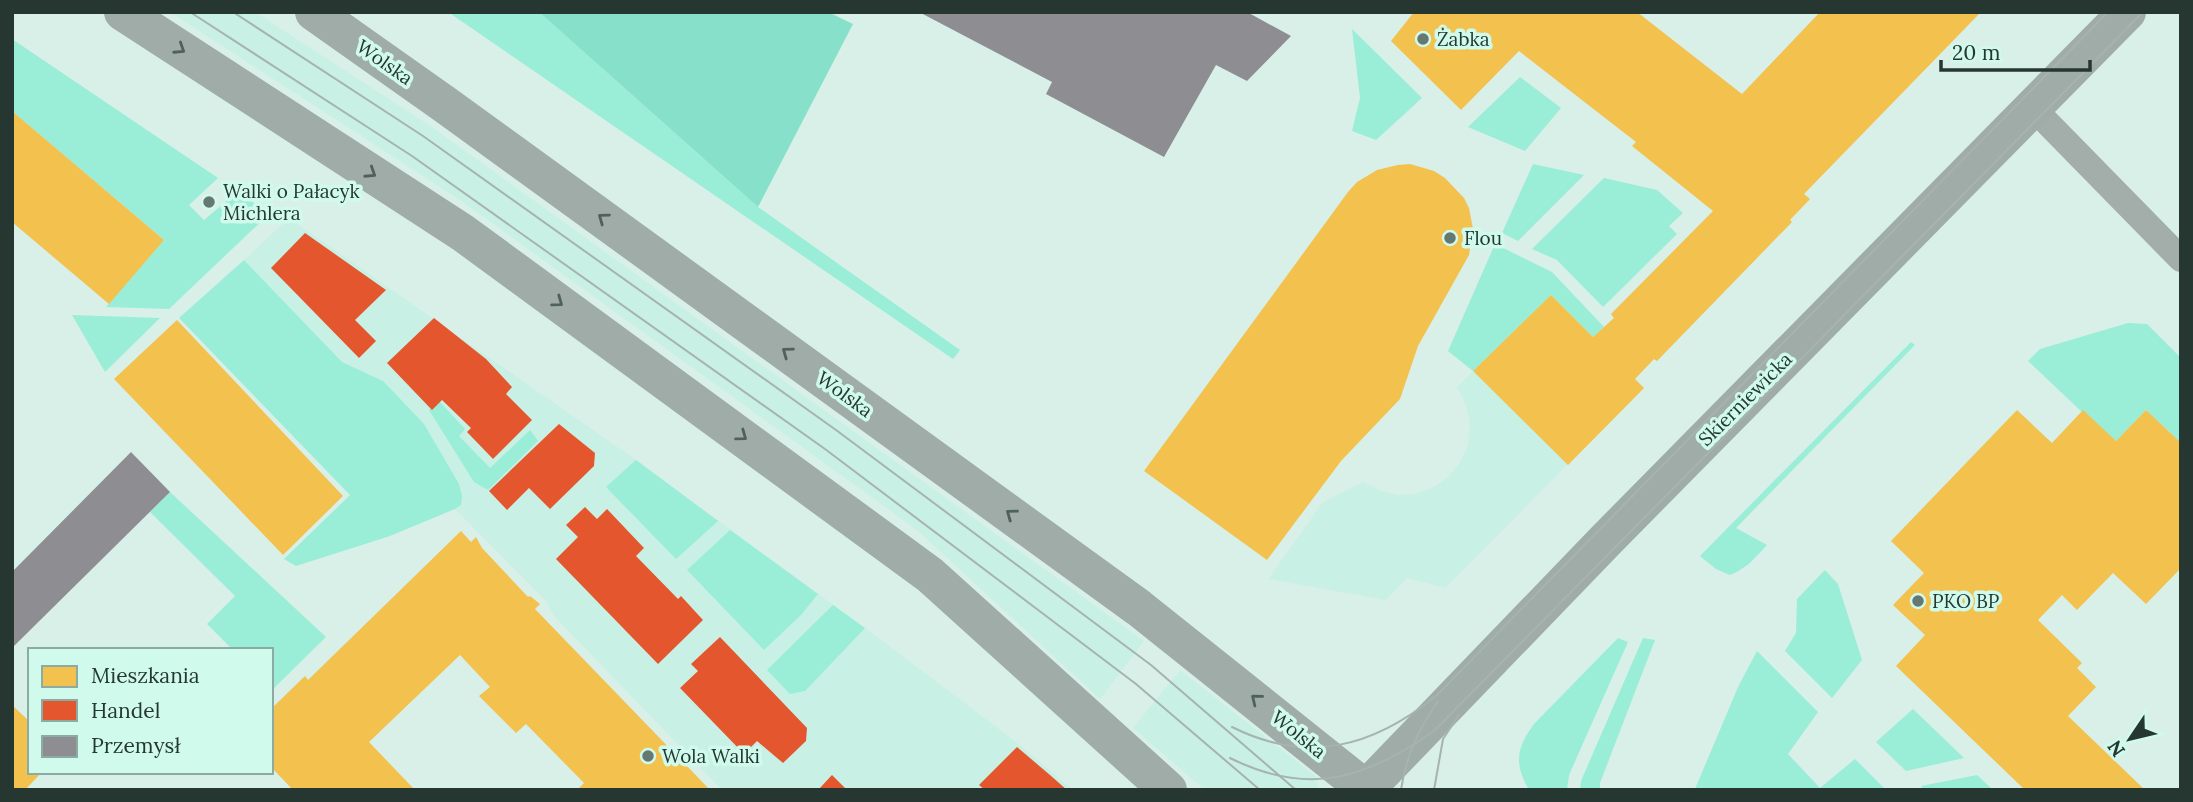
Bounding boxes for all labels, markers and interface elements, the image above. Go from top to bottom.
place label: Żabka [1437,27,1490,51]
scale bar [1941,28,2090,72]
marker: Żabka [1415,31,1431,47]
street label: Wolska [352,34,418,90]
text: 20 m [1952,39,2001,66]
one-way arrow [172,41,185,54]
one-way arrow [363,165,376,178]
place label: Walki o Pałacyk Michlera [223,179,360,225]
marker: Walki o Pałacyk Michlera [201,194,217,210]
one-way arrow [598,214,611,226]
place label: Flou [1464,226,1502,250]
marker: Flou [1442,230,1458,246]
one-way arrow [550,294,563,306]
one-way arrow [782,347,795,360]
street label: Skierniewicka [1693,347,1797,451]
street label: Wolska [812,366,878,422]
one-way arrow [734,428,747,441]
one-way arrow [1006,510,1019,522]
place label: PKO BP [1932,589,2000,613]
marker: PKO BP [1910,593,1926,609]
legend [28,648,273,774]
text: Mieszkania [91,662,200,689]
one-way arrow [1251,695,1263,708]
text: Handel [91,697,160,724]
north arrow [2095,704,2165,774]
street label: Wolska [1267,705,1331,763]
text: Przemysł [91,732,181,759]
text: N [2102,736,2130,762]
place label: Wola Walki [662,744,760,768]
marker: Wola Walki [640,748,656,764]

